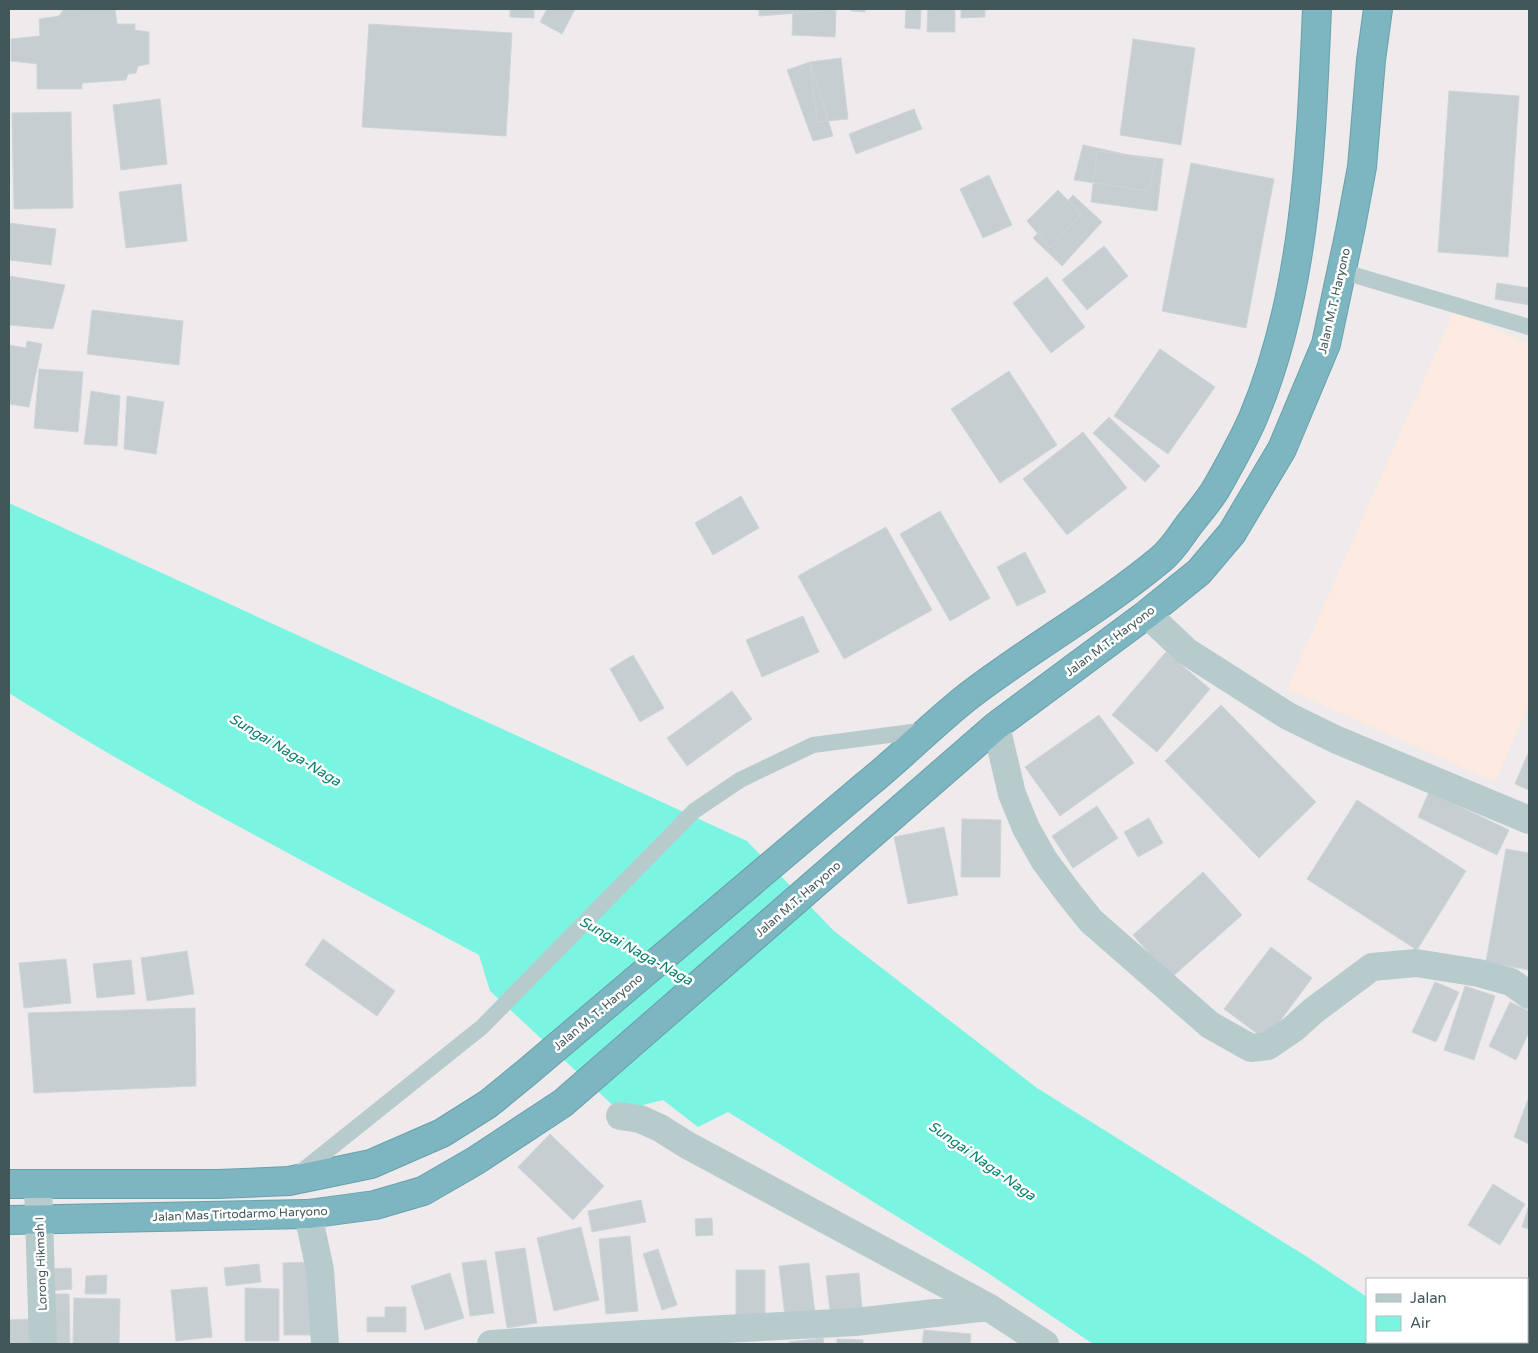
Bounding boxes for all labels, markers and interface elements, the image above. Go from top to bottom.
street label: Jalan M.T. Haryono [1315,247,1353,355]
street label: Jalan M.T. Haryono [1063,603,1157,679]
water label: Sungai Naga-Naga [226,710,345,790]
street label: Jalan M.T. Haryono [753,858,843,940]
water label: Sungai Naga-Naga [576,913,697,990]
street label: Jalan M. T. Haryono [551,971,645,1053]
water label: Sungai Naga-Naga [925,1118,1040,1205]
street label: Jalan Mas Tirtodarmo Haryono [152,1204,328,1224]
street label: Lorong Hikmah I [32,1217,50,1311]
legend [1366,1278,1528,1343]
text: Jalan [1410,1289,1447,1307]
text: Air [1410,1314,1431,1332]

